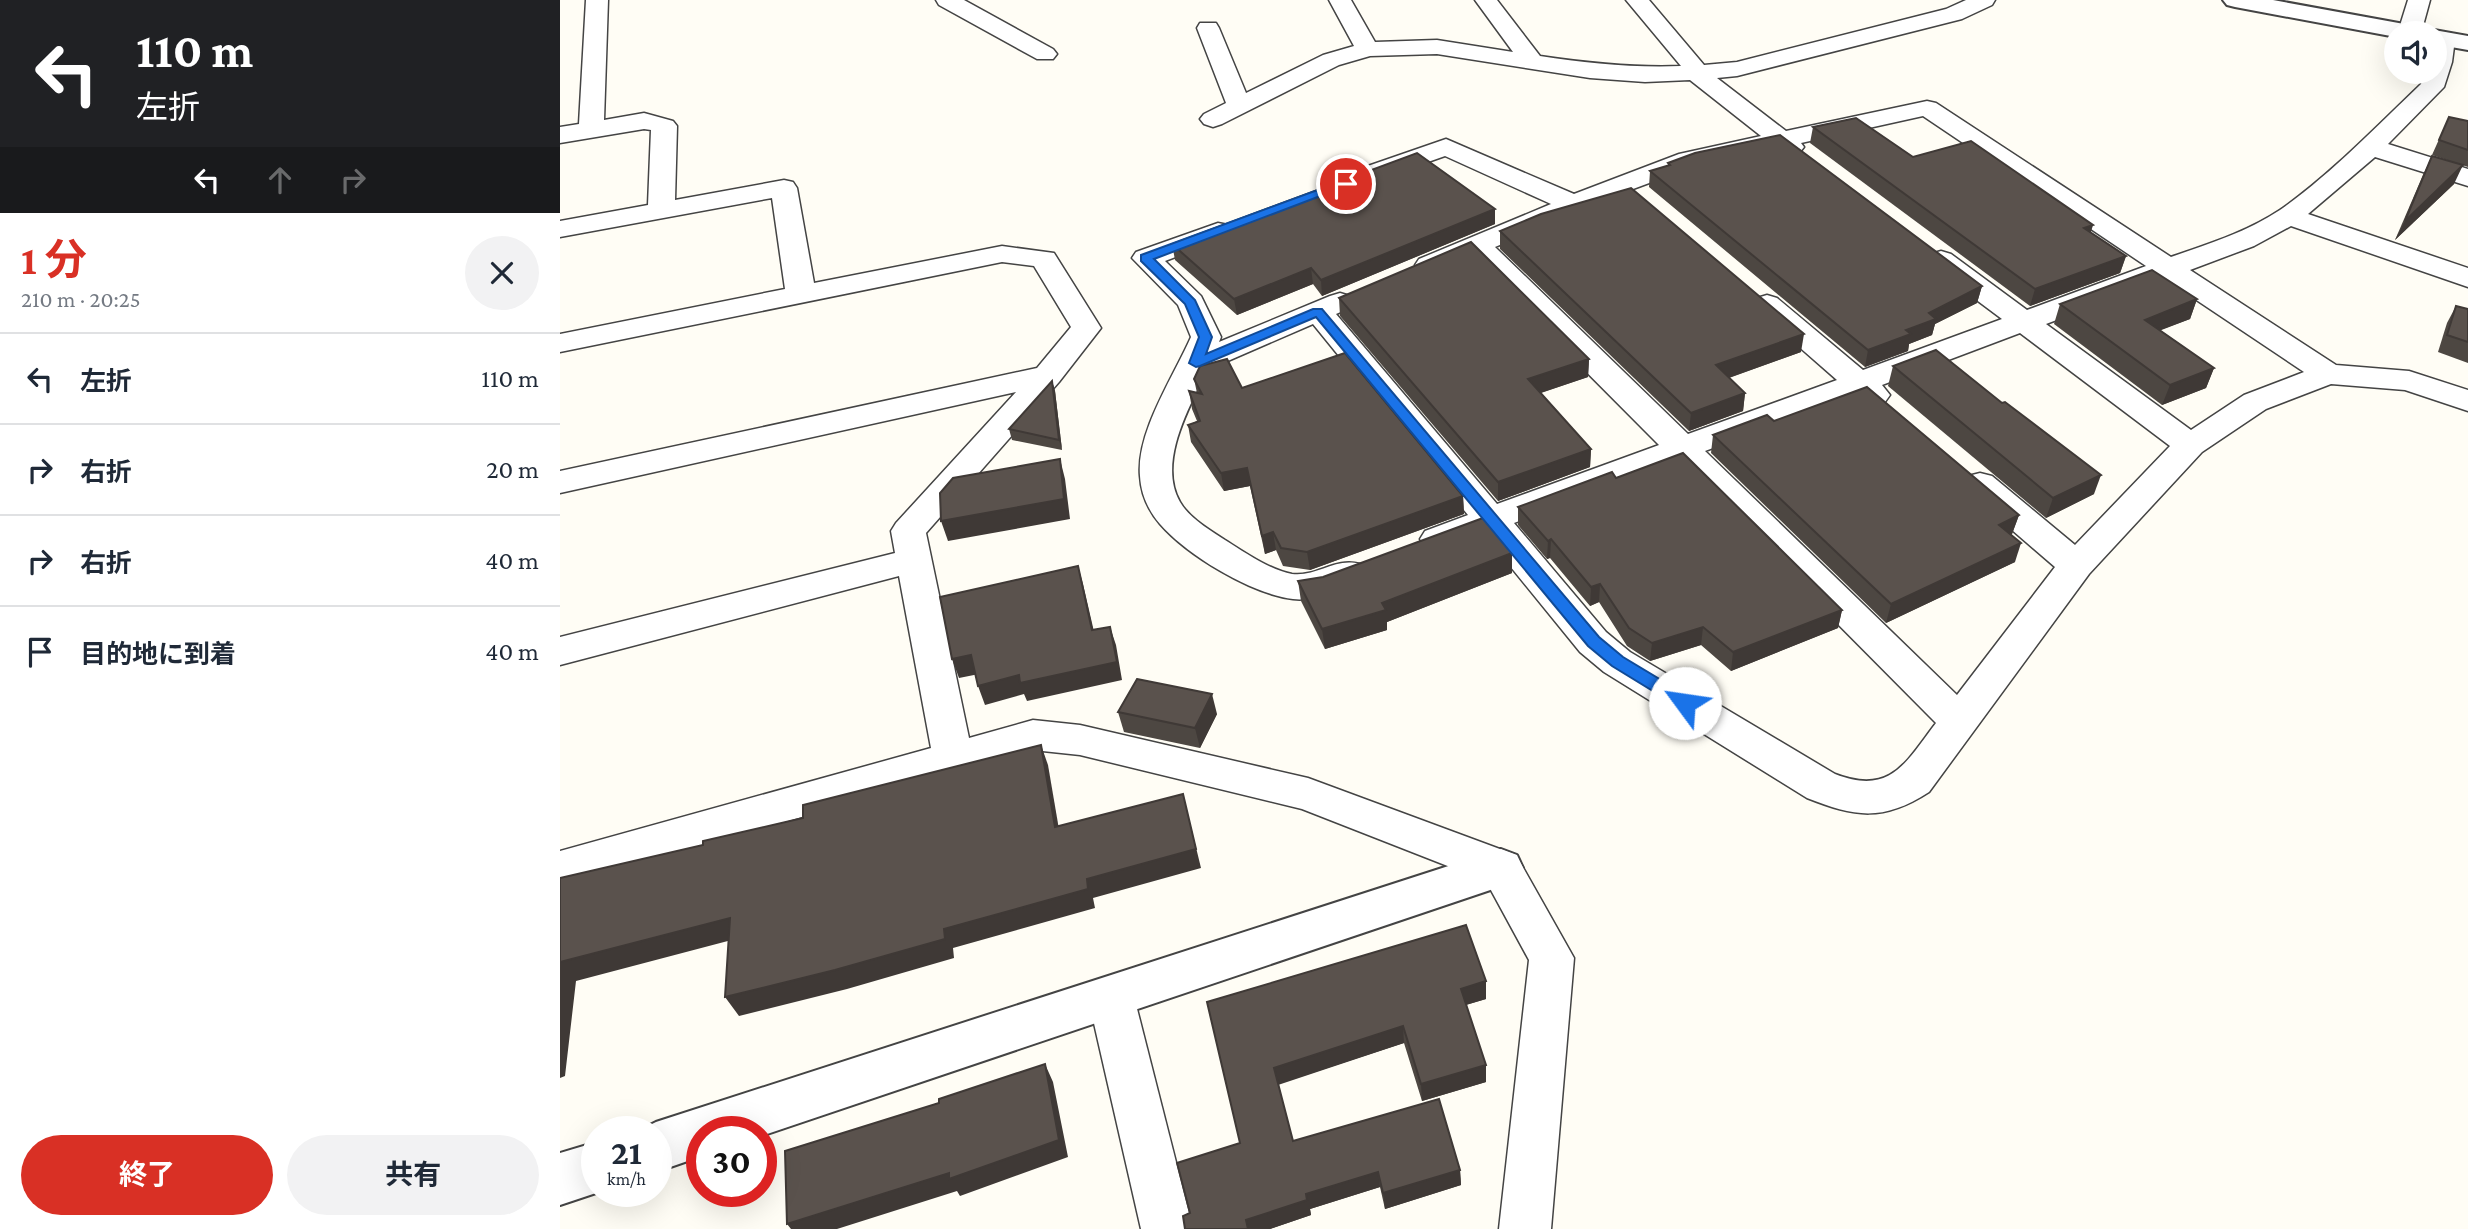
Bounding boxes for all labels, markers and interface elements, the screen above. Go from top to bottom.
map controls [2384,21,2447,84]
button: sound [2384,21,2447,84]
text: 110 m [136,23,253,78]
icon: left [21,28,112,119]
text: 左折 [136,89,200,125]
pin [1316,154,1376,214]
icon: left [188,161,226,199]
icon: ahead [261,161,299,199]
icon: right [334,161,372,199]
icon: arrive [1327,165,1365,203]
text: 1 分 [21,236,87,283]
button: close [465,236,539,310]
text: 210 m · 20:25 [21,286,141,312]
icon: left [21,360,59,398]
text: 110 m [481,364,539,393]
text: 左折 [80,367,132,396]
icon: right [21,451,59,489]
text: 20 m [486,455,539,484]
text: 右折 [80,458,132,487]
icon: right [21,542,59,580]
text: 40 m [485,546,539,575]
text: 右折 [80,549,132,578]
icon: arrive [21,633,59,671]
text: 40 m [485,637,539,666]
text: 目的地に到着 [80,640,236,669]
position arrow [1648,666,1722,740]
speed limit sign: 30 [686,1116,777,1207]
text: 21 [611,1133,642,1172]
button: 終了 [21,1135,273,1215]
button: 共有 [287,1135,539,1215]
text: km/h [607,1169,646,1189]

